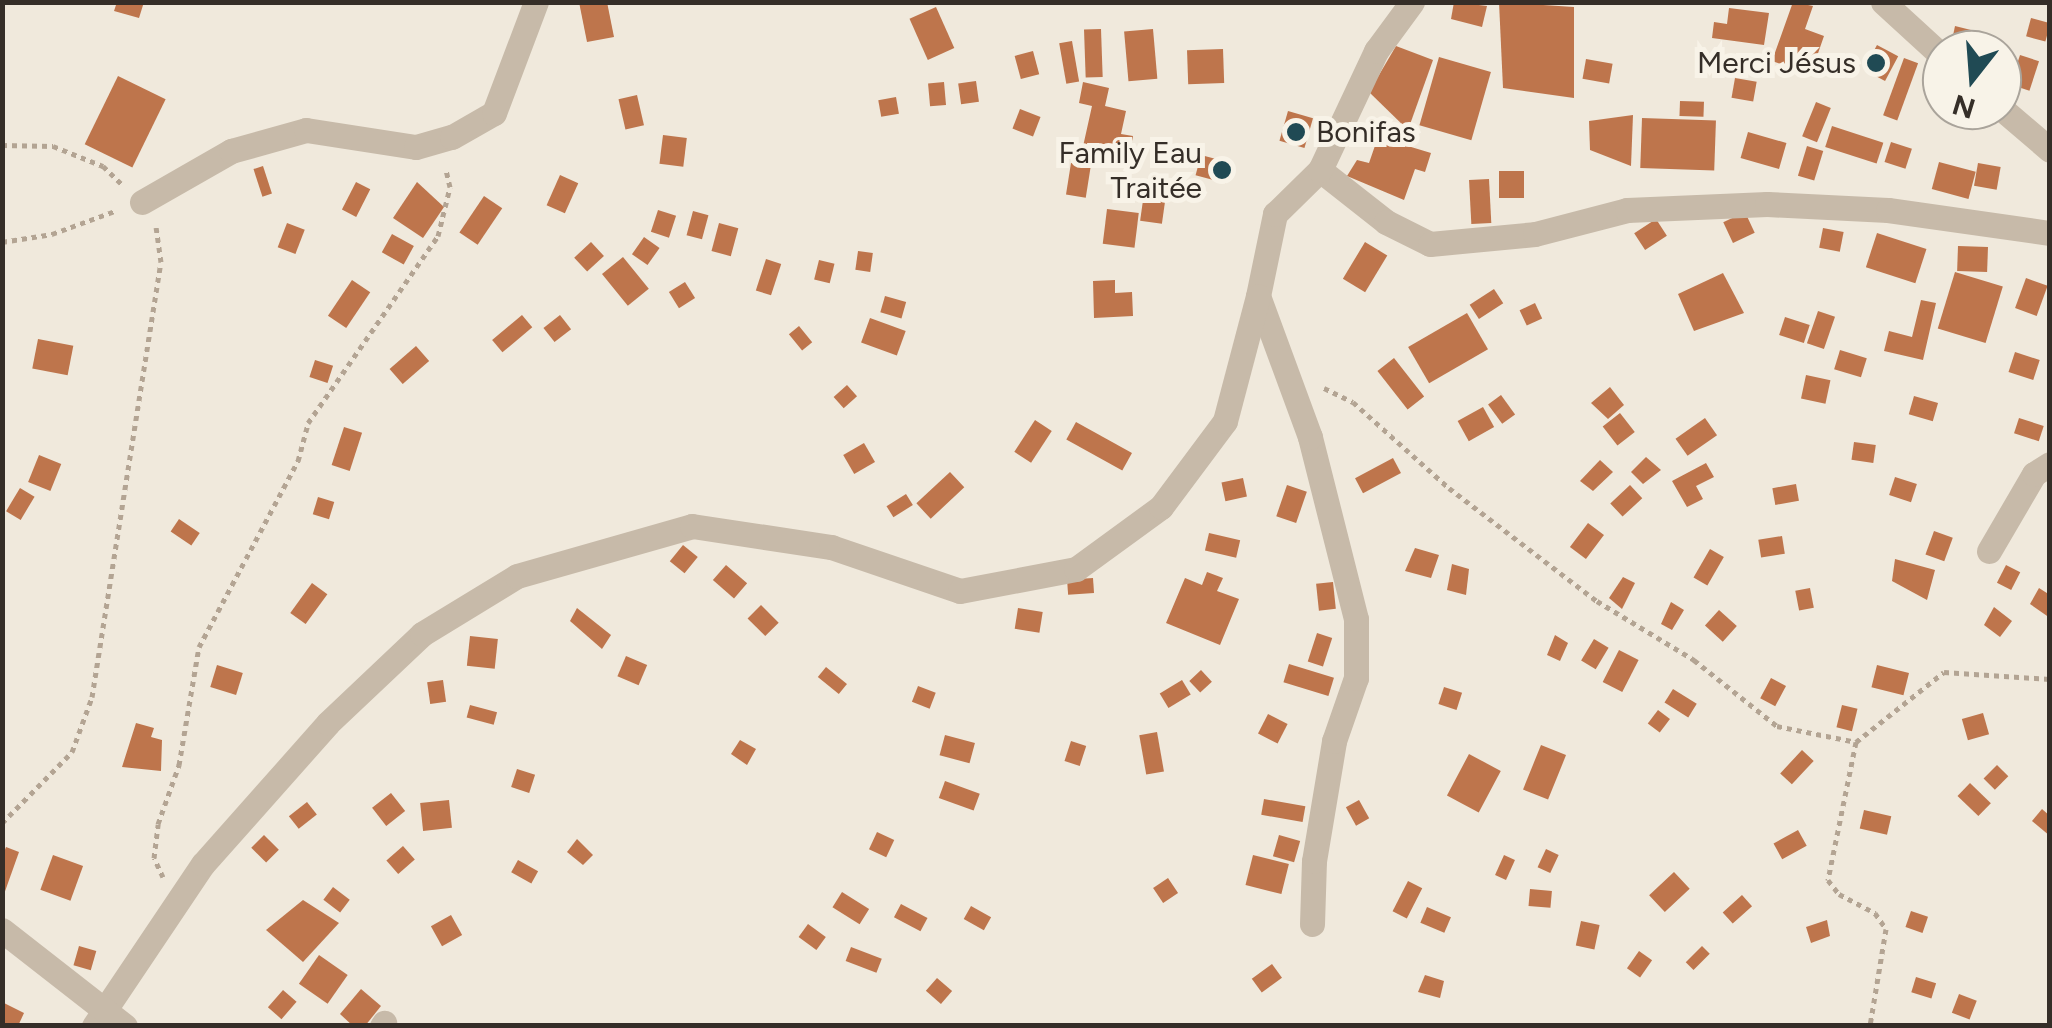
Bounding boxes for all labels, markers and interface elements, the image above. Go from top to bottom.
north arrow [1922,30,2022,130]
place label: Merci Jésus [1697,45,1856,81]
marker: Merci Jésus [1865,52,1887,74]
text: N [1948,87,1979,126]
place label: Bonifas [1316,114,1416,150]
marker: Bonifas [1285,121,1307,143]
place label: Family Eau Traitée [1059,135,1202,206]
marker: Family Eau Traitée [1211,159,1233,181]

